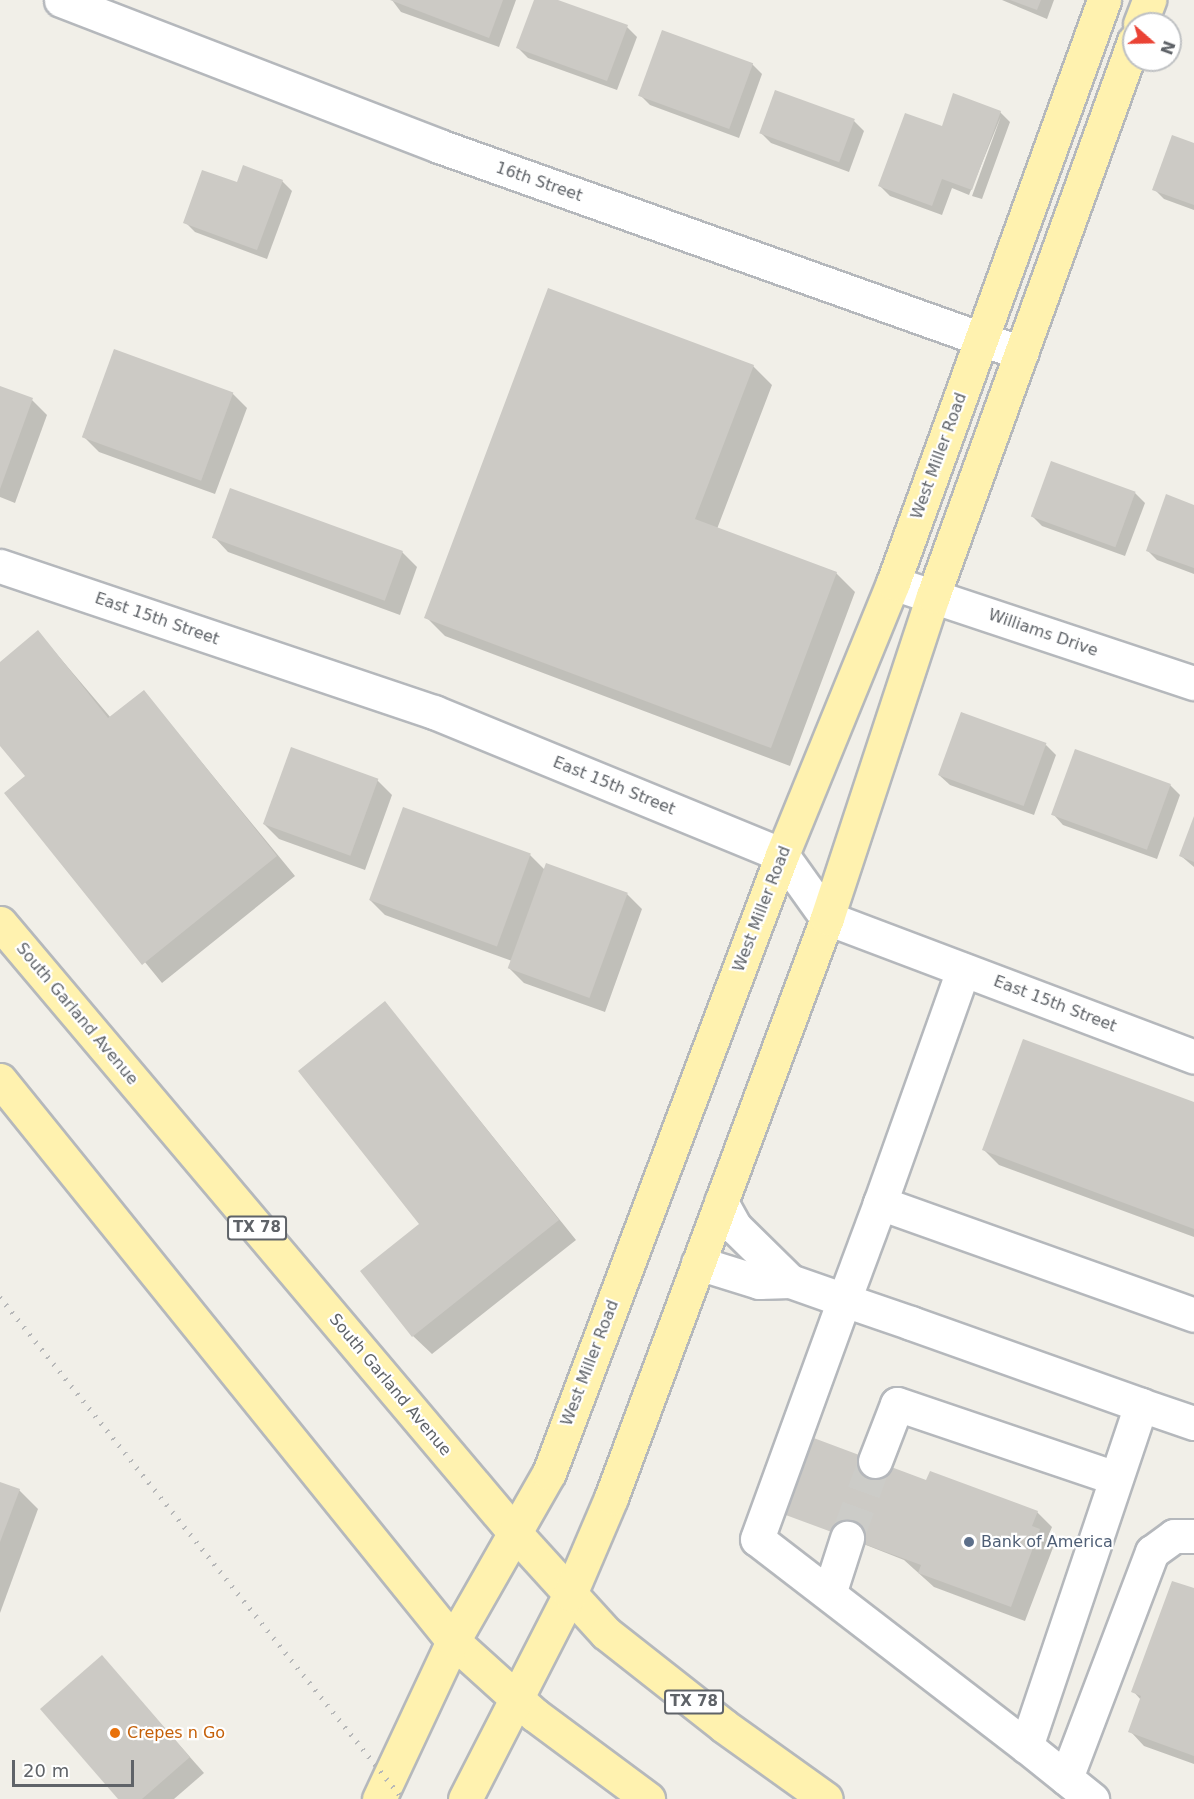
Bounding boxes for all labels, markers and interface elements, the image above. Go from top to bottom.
north arrow [1122,12,1182,72]
text: N [1156,38,1179,57]
street label: 16th Street [493,158,585,206]
street label: West Miller Road [907,390,971,522]
street label: East 15th Street [92,589,222,649]
street label: Williams Drive [986,605,1100,661]
street label: East 15th Street [550,753,678,819]
street label: West Miller Road [729,843,795,975]
street label: South Garland Avenue [12,939,142,1089]
street label: East 15th Street [991,972,1119,1036]
road number: TX 78 [227,1216,287,1240]
street label: West Miller Road [557,1297,623,1429]
street label: South Garland Avenue [325,1310,455,1460]
place label: Bank of America [981,1532,1113,1552]
marker: Bank of America [962,1535,976,1549]
road number: TX 78 [664,1690,724,1714]
place label: Crepes n Go [127,1723,225,1743]
marker: Crepes n Go [108,1726,122,1740]
scale bar [15,1748,136,1786]
text: 20 m [23,1760,69,1781]

